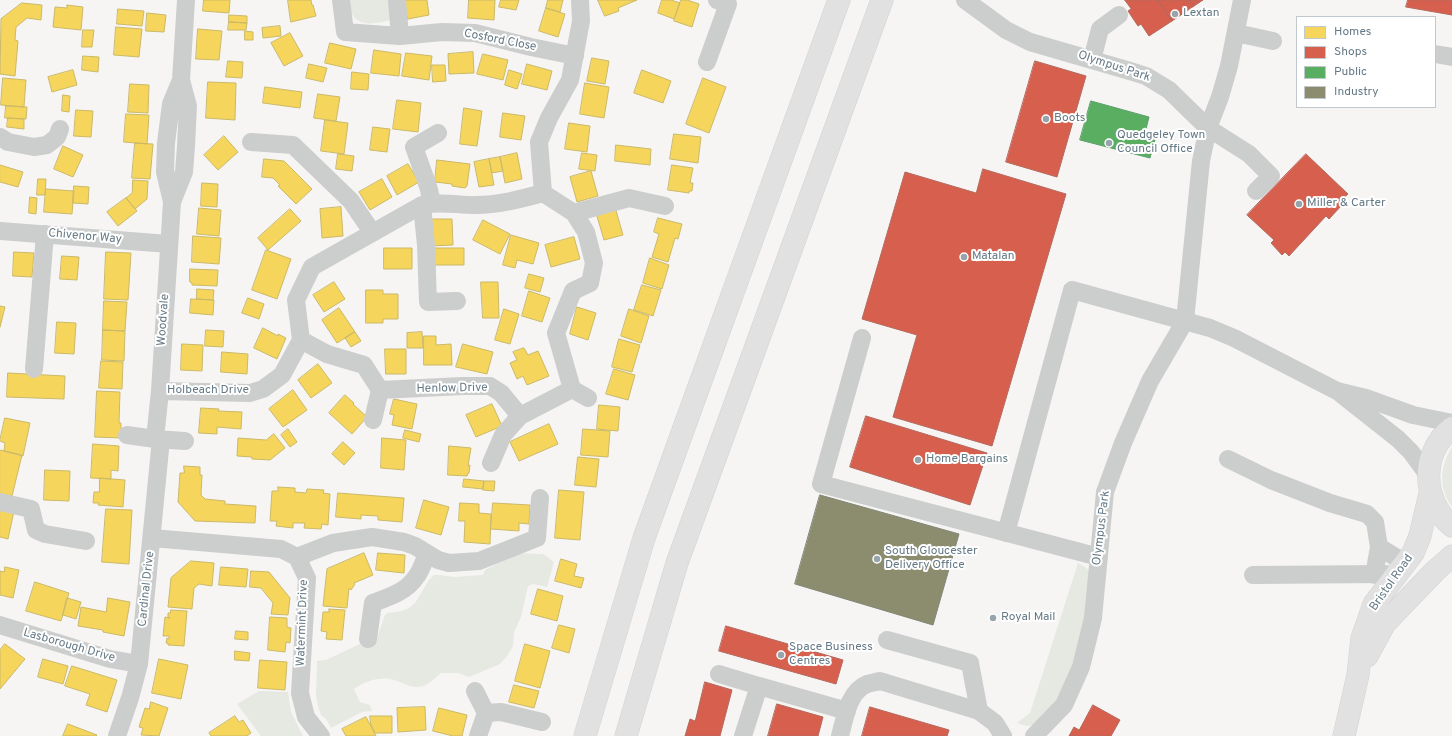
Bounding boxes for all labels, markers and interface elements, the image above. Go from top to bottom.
place label: Lextan [1183,7,1220,21]
marker: Lextan [1170,9,1180,19]
legend [1296,16,1436,108]
text: Homes [1334,24,1371,40]
street label: Cosford Close [462,27,538,55]
text: Shops [1334,44,1367,60]
street label: Olympus Park [1076,48,1152,86]
text: Public [1334,64,1367,80]
text: Industry [1334,84,1379,100]
place label: Boots [1054,112,1085,126]
marker: Boots [1041,114,1051,124]
place label: Quedgeley Town Council Office [1117,129,1205,157]
marker: Quedgeley Town Council Office [1104,138,1114,148]
place label: Miller & Carter [1307,197,1386,211]
marker: Miller & Carter [1294,199,1304,209]
street label: Chivenor Way [48,227,122,247]
place label: Matalan [972,250,1015,264]
marker: Matalan [959,252,969,262]
street label: Woodvale [155,293,173,347]
street label: Henlow Drive [416,381,488,397]
street label: Holbeach Drive [167,384,249,398]
place label: Home Bargains [926,453,1008,467]
marker: Home Bargains [913,455,923,465]
street label: Olympus Park [1090,490,1114,566]
place label: South Gloucester Delivery Office [885,545,978,573]
street label: Cardinal Drive [136,550,158,628]
street label: Bristol Road [1367,552,1417,614]
marker: South Gloucester Delivery Office [872,554,882,564]
street label: Watermint Drive [294,579,312,667]
place label: Royal Mail [1001,611,1055,625]
marker: Royal Mail [988,613,998,623]
street label: Lasborough Drive [21,626,117,666]
place label: Space Business Centres [789,641,873,669]
marker: Space Business Centres [776,650,786,660]

